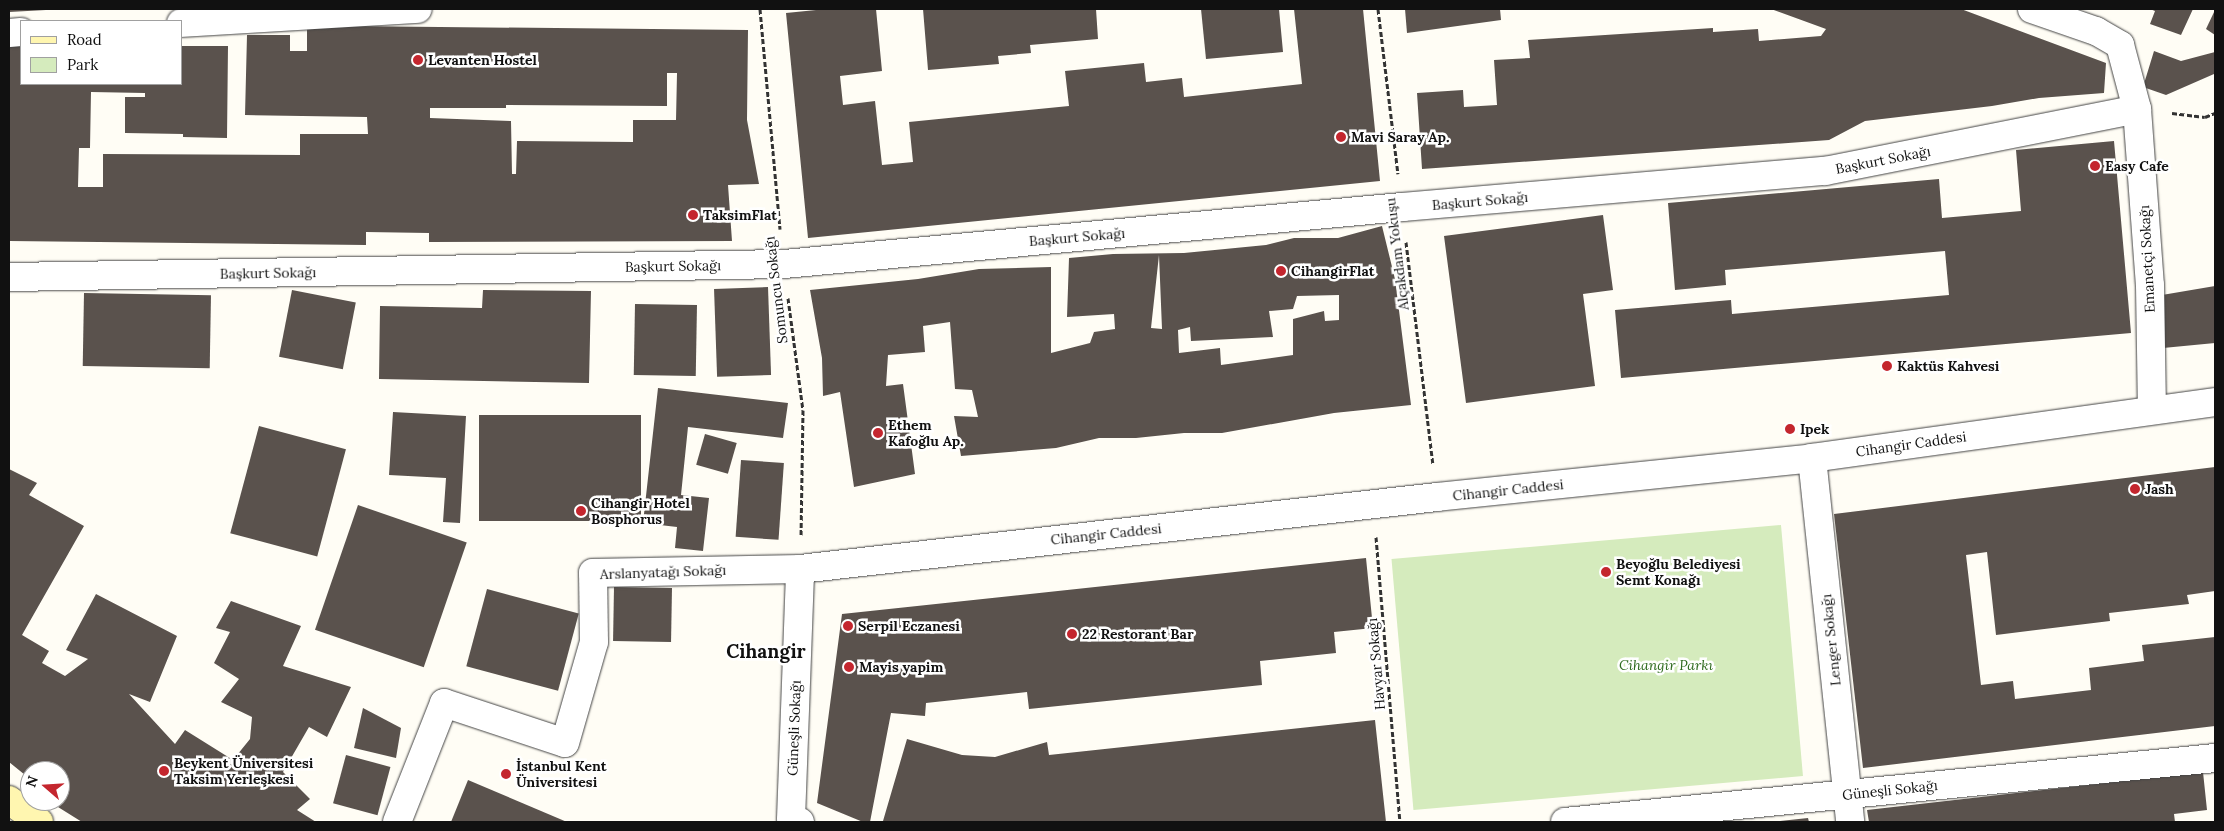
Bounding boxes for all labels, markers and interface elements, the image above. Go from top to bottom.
legend [20,20,182,85]
text: Road [67,30,102,49]
place label: Levanten Hostel [428,52,537,68]
marker: Levanten Hostel [412,54,424,66]
text: Park [67,55,98,74]
place label: Mavi Saray Ap. [1351,129,1449,145]
marker: Mavi Saray Ap. [1335,131,1347,143]
street label: Başkurt Sokağı [1834,143,1932,177]
place label: Easy Cafe [2105,158,2169,174]
marker: Easy Cafe [2089,160,2101,172]
street label: Başkurt Sokağı [1431,188,1529,214]
street label: Alçakdam Yokuşu [1382,197,1412,311]
street label: Emanetçi Sokağı [2136,205,2158,313]
place label: TaksimFlat [703,207,777,223]
marker: TaksimFlat [687,209,699,221]
street label: Başkurt Sokağı [1028,224,1126,250]
street label: Somuncu Sokağı [761,235,791,345]
street label: Başkurt Sokağı [625,257,721,275]
place label: CihangirFlat [1291,263,1375,279]
street label: Başkurt Sokağı [220,264,316,282]
marker: CihangirFlat [1275,265,1287,277]
place label: Kaktüs Kahvesi [1897,358,1999,374]
marker: Kaktüs Kahvesi [1881,360,1893,372]
place label: Ethem Kafoğlu Ap. [888,417,963,450]
place label: Ipek [1800,421,1829,437]
marker: Ipek [1784,423,1796,435]
marker: Ethem Kafoğlu Ap. [872,427,884,439]
street label: Cihangir Caddesi [1855,428,1967,460]
street label: Cihangir Caddesi [1452,476,1564,504]
place label: Jash [2145,481,2174,497]
marker: Jash [2129,483,2141,495]
place label: Cihangir Hotel Bosphorus [591,495,690,528]
marker: Cihangir Hotel Bosphorus [575,505,587,517]
street label: Cihangir Caddesi [1050,520,1162,548]
place label: Beyoğlu Belediyesi Semt Konağı [1616,556,1741,588]
street label: Arslanyatağı Sokağı [600,561,726,583]
marker: Beyoğlu Belediyesi Semt Konağı [1600,566,1612,578]
street label: Lenger Sokağı [1818,593,1844,687]
street label: Havyar Sokağı [1364,617,1388,711]
place label: Serpil Eczanesi [858,618,960,634]
marker: Serpil Eczanesi [842,620,854,632]
place label: 22 Restorant Bar [1082,626,1194,642]
marker: 22 Restorant Bar [1066,628,1078,640]
district label: Cihangir [726,641,806,663]
park label: Cihangir Parkı [1619,657,1713,673]
place label: Mayis yapim [859,659,943,675]
marker: Mayis yapim [843,661,855,673]
street label: Güneşli Sokağı [784,680,804,776]
place label: Beykent Üniversitesi Taksim Yerleşkesi [174,755,313,788]
place label: İstanbul Kent Üniversitesi [516,758,607,790]
north arrow [20,761,70,811]
marker: Beykent Üniversitesi Taksim Yerleşkesi [158,765,170,777]
marker: İstanbul Kent Üniversitesi [500,768,512,780]
text: N [21,773,42,789]
street label: Güneşli Sokağı [1841,777,1939,803]

